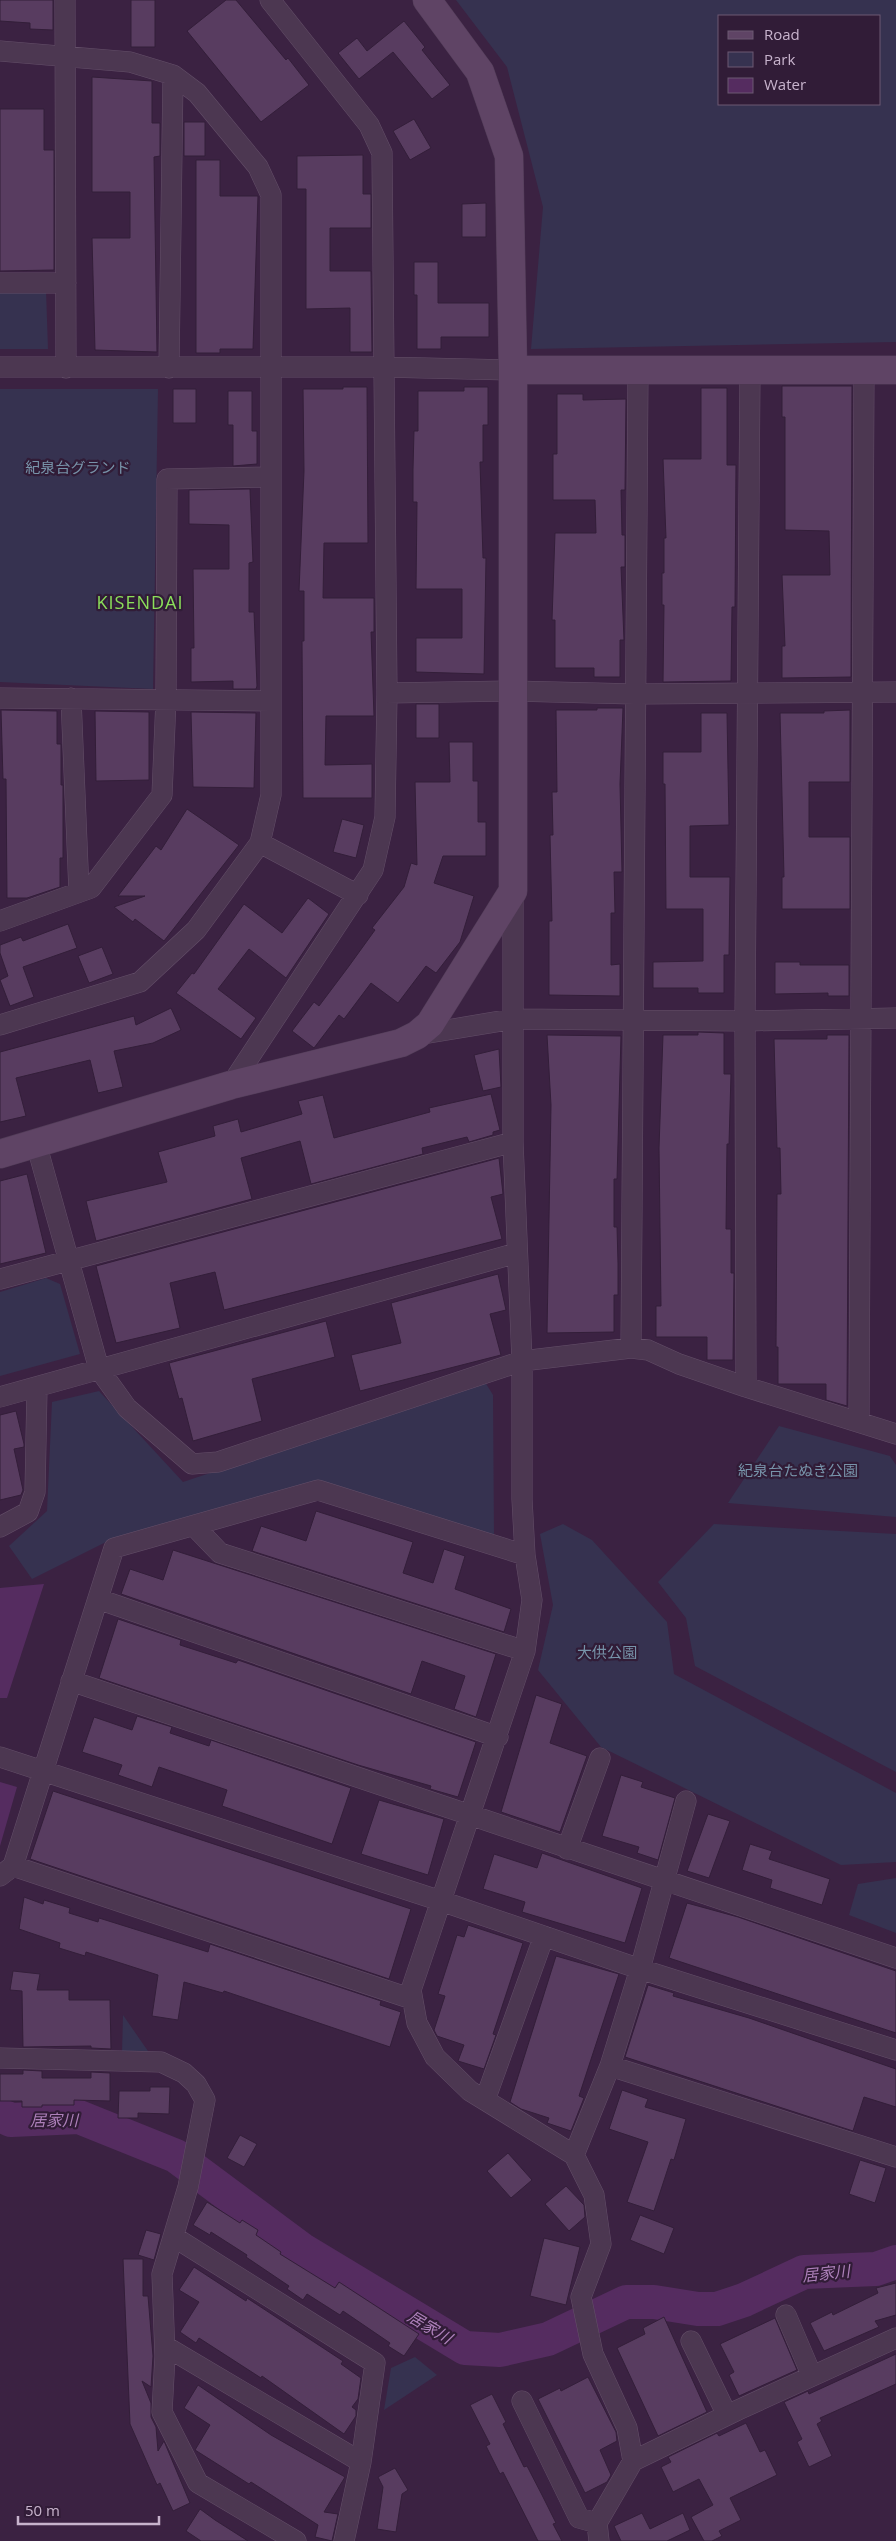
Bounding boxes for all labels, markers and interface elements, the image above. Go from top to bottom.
legend [718,15,881,105]
text: Road [764,24,800,44]
text: Park [764,49,795,69]
text: Water [764,74,806,94]
park label: 紀泉台グランド [25,457,131,477]
district label: KISENDAI [97,590,183,614]
park label: 紀泉台たぬき公園 [738,1460,858,1480]
park label: 大供公園 [577,1642,637,1662]
water label: 居家川 [30,2109,80,2131]
water label: 居家川 [801,2259,853,2286]
water label: 居家川 [404,2305,458,2350]
scale bar [18,2494,159,2526]
text: 50 m [25,2500,60,2520]

